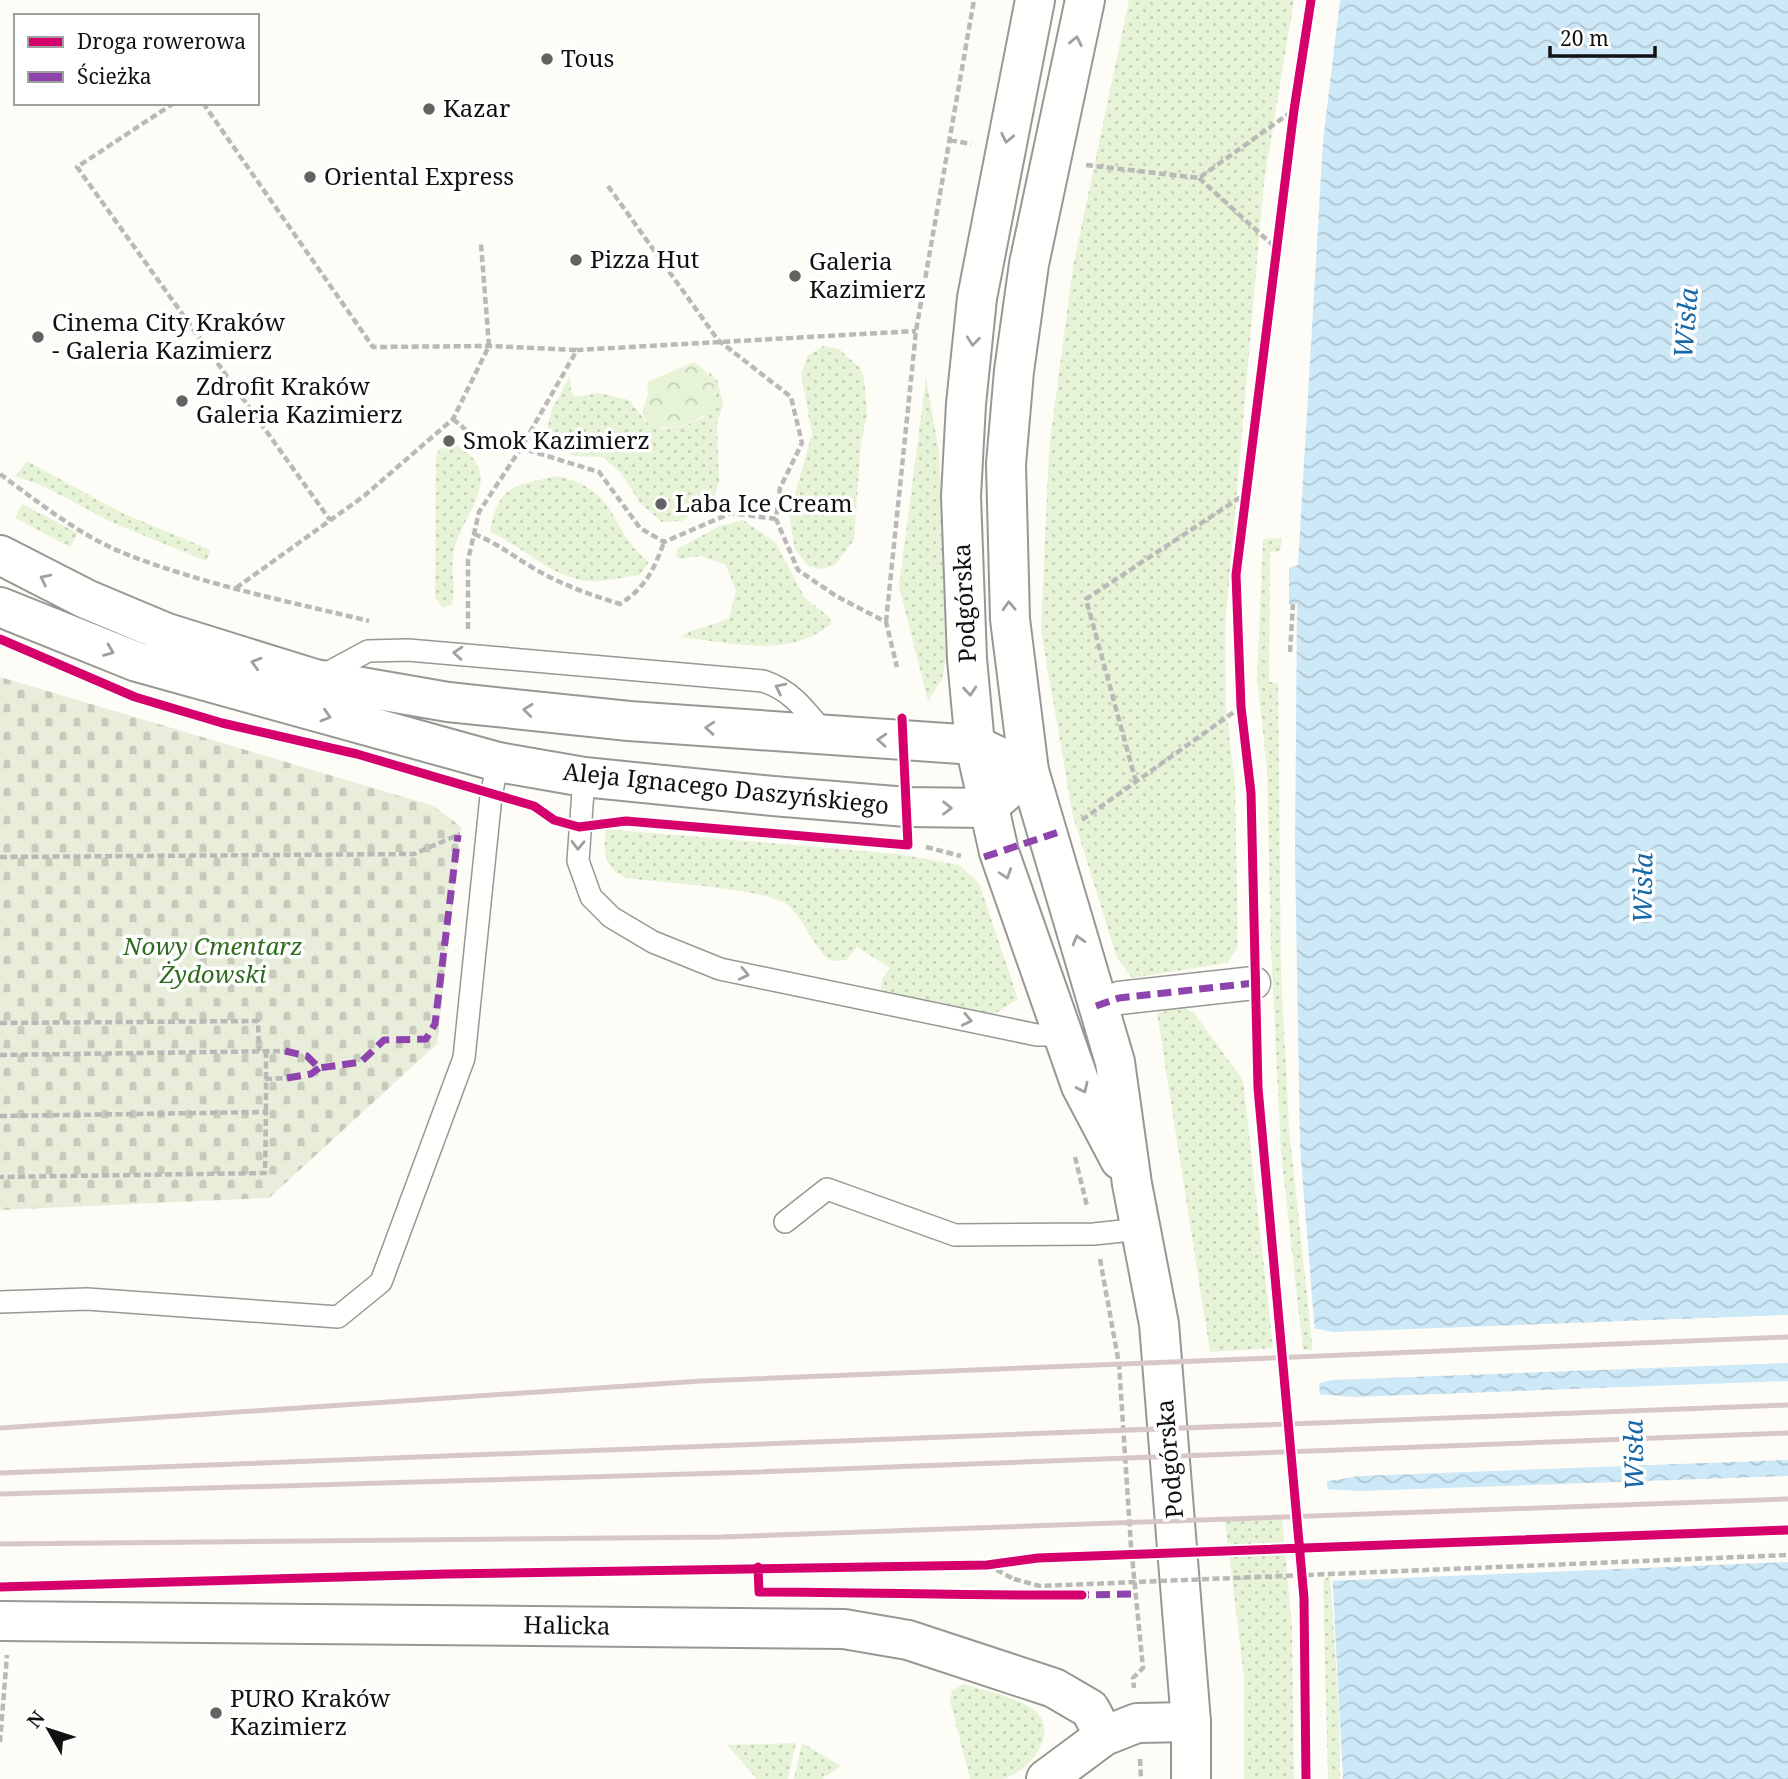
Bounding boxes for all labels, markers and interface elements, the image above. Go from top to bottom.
legend [14,14,259,105]
scale bar [1550,14,1655,58]
text: 20 m [1560,24,1609,52]
text: Droga rowerowa [77,27,246,55]
one-way arrow [1068,35,1083,47]
place label: Tous [561,41,614,74]
marker: Tous [539,51,555,67]
text: Ścieżka [77,62,152,90]
place label: Kazar [443,91,510,124]
marker: Kazar [421,101,437,117]
one-way arrow [1000,132,1015,144]
place label: Oriental Express [324,159,514,192]
marker: Oriental Express [302,169,318,185]
place label: Pizza Hut [590,242,699,275]
place label: Galeria Kazimierz [809,244,926,305]
marker: Pizza Hut [568,252,584,268]
marker: Galeria Kazimierz [787,268,803,284]
water label: Wisła [1664,286,1706,360]
place label: Cinema City Kraków - Galeria Kazimierz [52,305,285,366]
marker: Cinema City Kraków - Galeria Kazimierz [30,329,46,345]
one-way arrow [965,336,980,347]
place label: Zdrofit Kraków Galeria Kazimierz [196,369,403,430]
marker: Zdrofit Kraków Galeria Kazimierz [174,393,190,409]
place label: Smok Kazimierz [463,423,650,456]
marker: Smok Kazimierz [441,433,457,449]
place label: Laba Ice Cream [675,486,853,519]
marker: Laba Ice Cream [653,496,669,512]
street label: Podgórska [944,543,983,664]
one-way arrow [40,574,52,588]
one-way arrow [1002,601,1017,612]
one-way arrow [102,643,114,657]
one-way arrow [452,646,463,661]
one-way arrow [251,657,263,671]
one-way arrow [775,683,787,697]
one-way arrow [962,685,977,696]
one-way arrow [523,703,534,718]
one-way arrow [320,708,332,723]
one-way arrow [704,720,715,735]
one-way arrow [877,732,888,747]
street label: Aleja Ignacego Daszyńskiego [561,754,891,821]
one-way arrow [942,800,953,815]
one-way arrow [571,840,586,851]
water label: Wisła [1623,852,1661,924]
one-way arrow [998,867,1012,879]
park label: Nowy Cmentarz Żydowski [122,929,303,990]
one-way arrow [1072,934,1086,946]
one-way arrow [738,965,750,980]
one-way arrow [961,1011,973,1026]
one-way arrow [1075,1081,1089,1093]
street label: Podgórska [1147,1398,1190,1520]
water label: Wisła [1614,1419,1652,1491]
street label: Halicka [523,1607,611,1642]
place label: PURO Kraków Kazimierz [230,1681,391,1742]
north arrow [14,1695,84,1765]
text: N [21,1705,51,1733]
marker: PURO Kraków Kazimierz [208,1705,224,1721]

